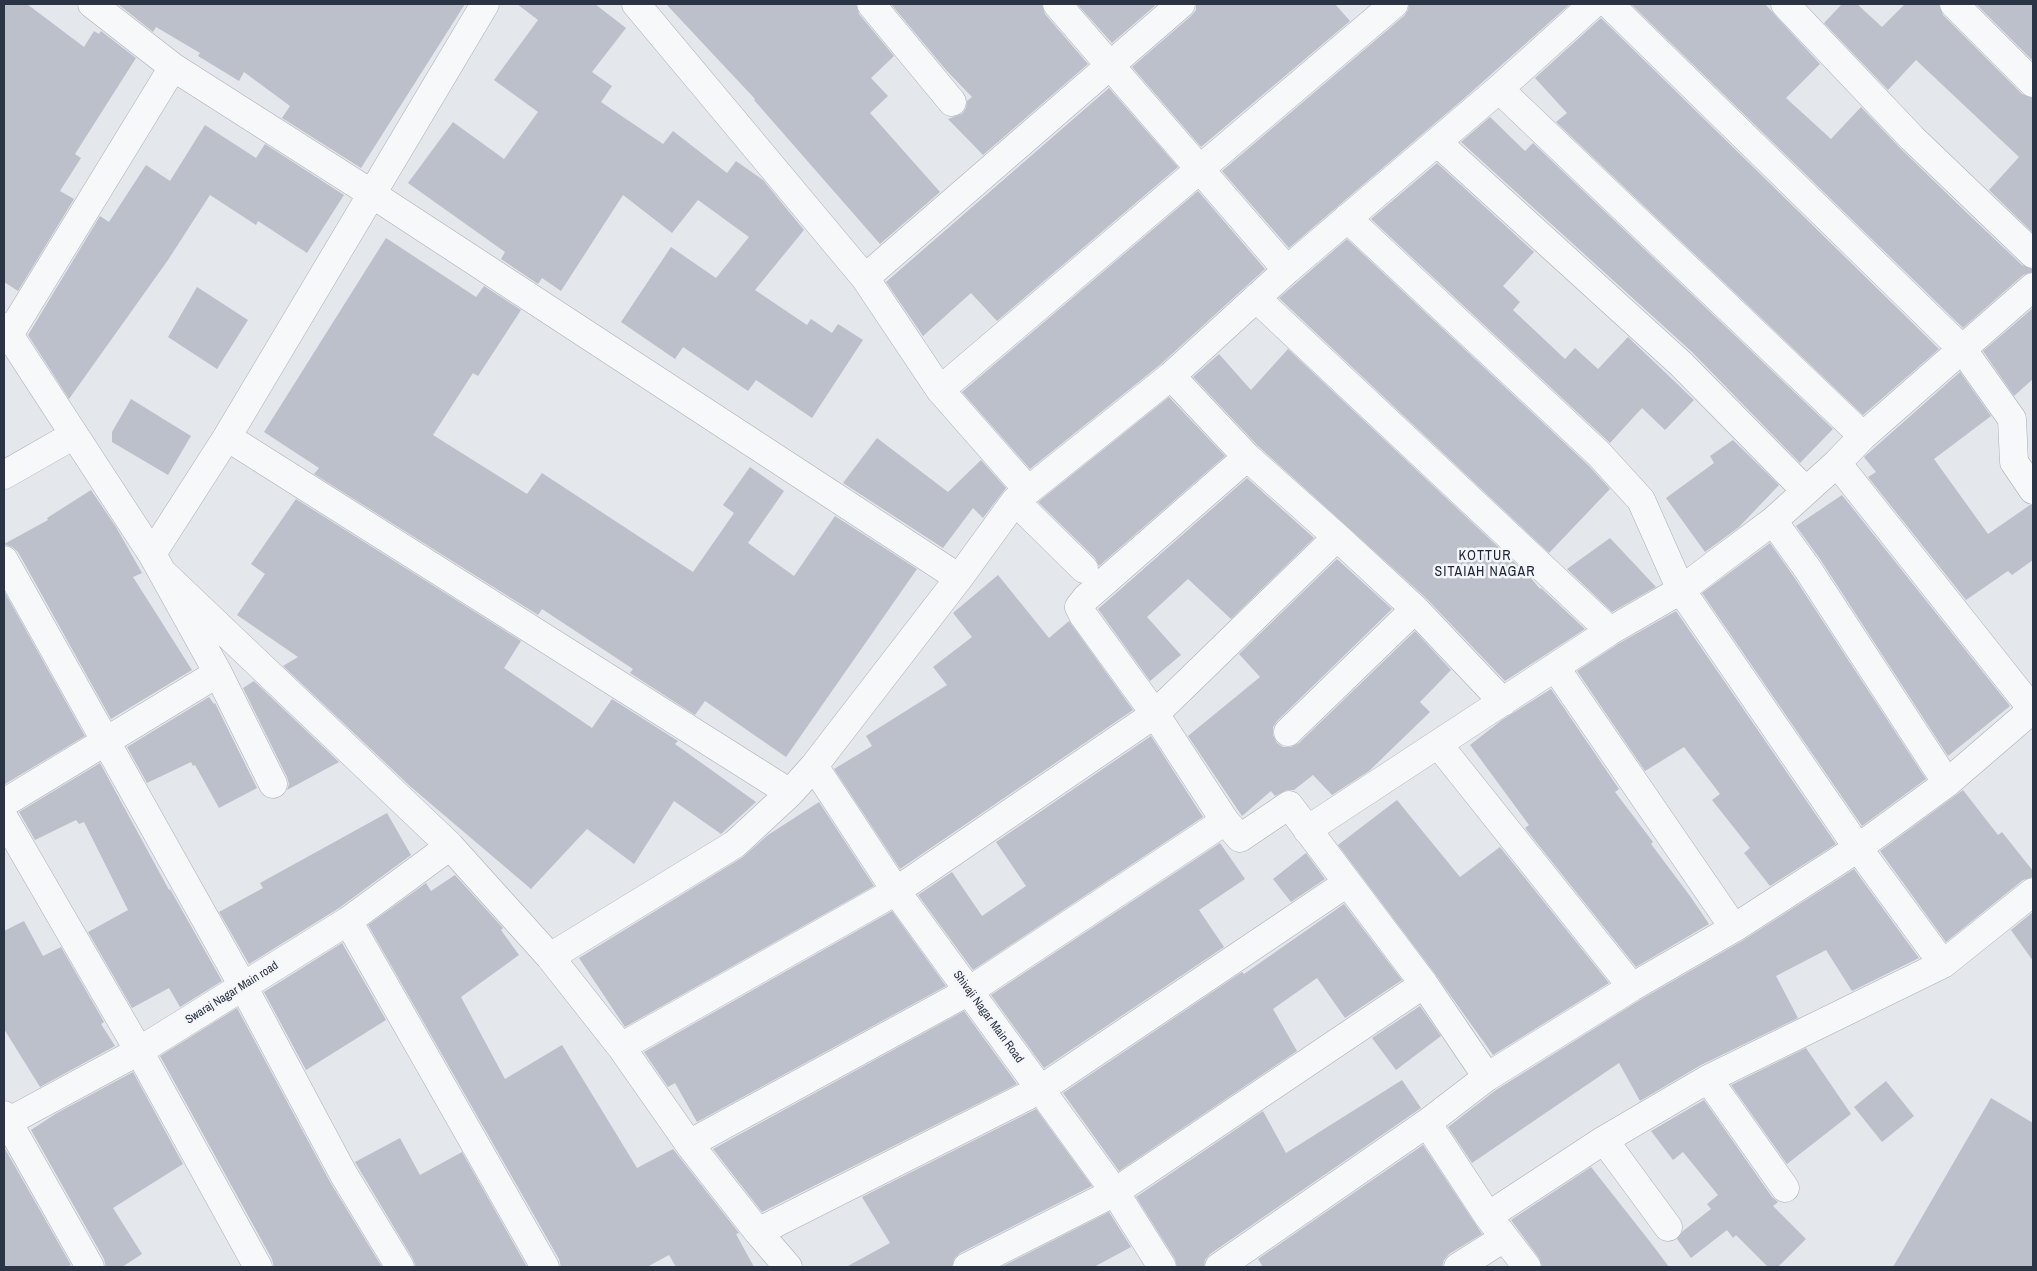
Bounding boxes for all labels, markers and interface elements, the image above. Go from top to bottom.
district label: KOTTUR SITAIAH NAGAR [1433,548,1537,580]
street label: Swaraj Nagar Main road [183,959,281,1027]
street label: Shivaji Nagar Main Road [950,968,1026,1066]

